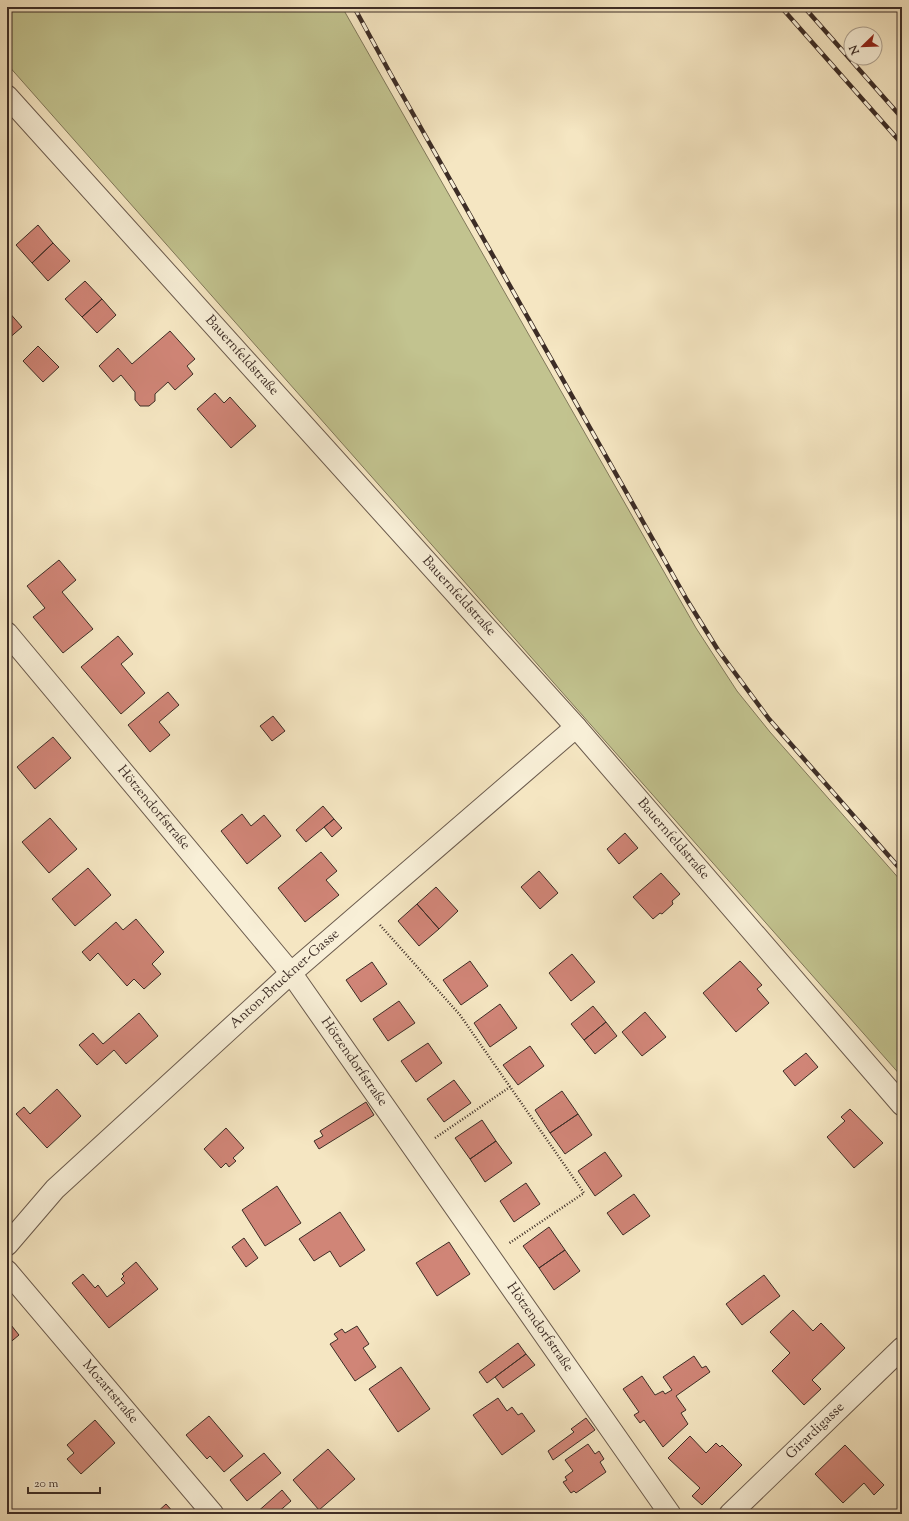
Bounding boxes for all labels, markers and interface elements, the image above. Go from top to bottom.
north arrow [843,26,883,66]
text: N [846,42,864,58]
street label: Bauernfeldstraße [200,311,283,400]
street label: Bauernfeldstraße [417,552,500,641]
street label: Hötzendorfstraße [112,761,194,855]
street label: Bauernfeldstraße [632,794,714,884]
street label: Anton-Bruckner-Gasse [226,925,344,1034]
street label: Hötzendorfstraße [315,1014,392,1111]
street label: Hötzendorfstraße [501,1279,578,1376]
street label: Mozartstraße [77,1356,143,1428]
street label: Girardigasse [782,1398,849,1465]
scale bar [28,1469,100,1495]
text: 20 m [34,1475,59,1493]

